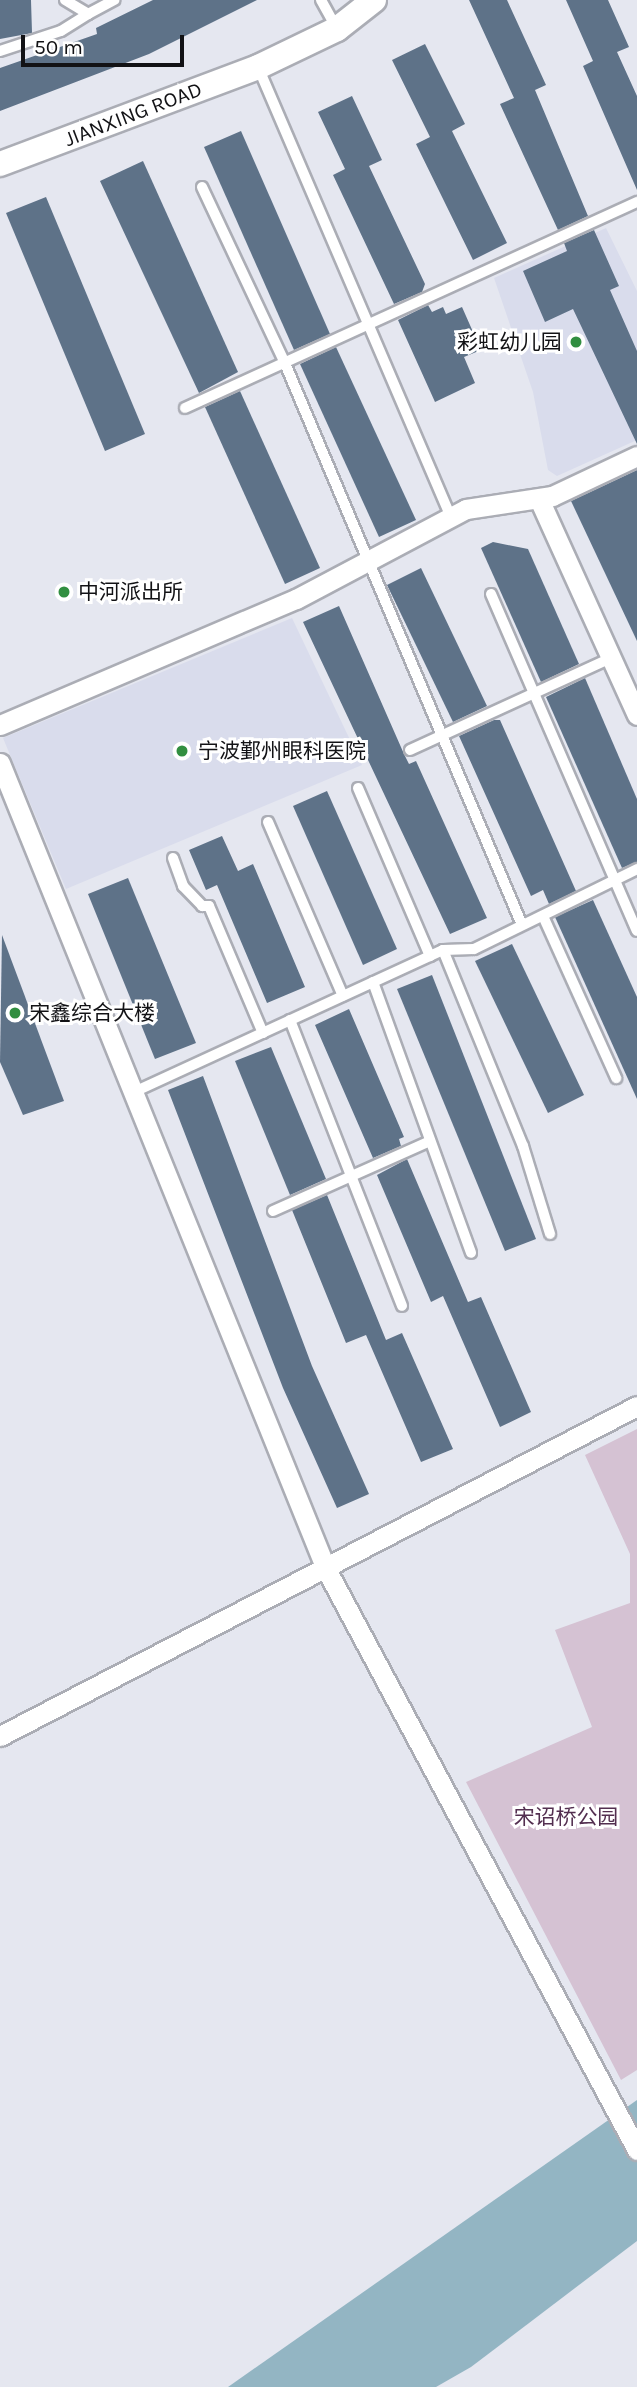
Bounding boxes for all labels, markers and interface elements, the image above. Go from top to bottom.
scale bar [24,21,187,65]
text: 50 m [34,35,83,59]
street label: JIANXING ROAD [61,76,205,152]
place label: 彩虹幼儿园 [457,329,562,355]
marker: 彩虹幼儿园 [568,334,584,350]
place label: 中河派出所 [78,579,183,605]
marker: 中河派出所 [56,584,72,600]
place label: 宁波鄞州眼科医院 [198,738,366,764]
marker: 宁波鄞州眼科医院 [172,741,192,761]
place label: 宋鑫综合大楼 [29,1000,155,1026]
marker: 宋鑫综合大楼 [7,1005,23,1021]
park label: 宋诏桥公园 [514,1804,618,1830]

